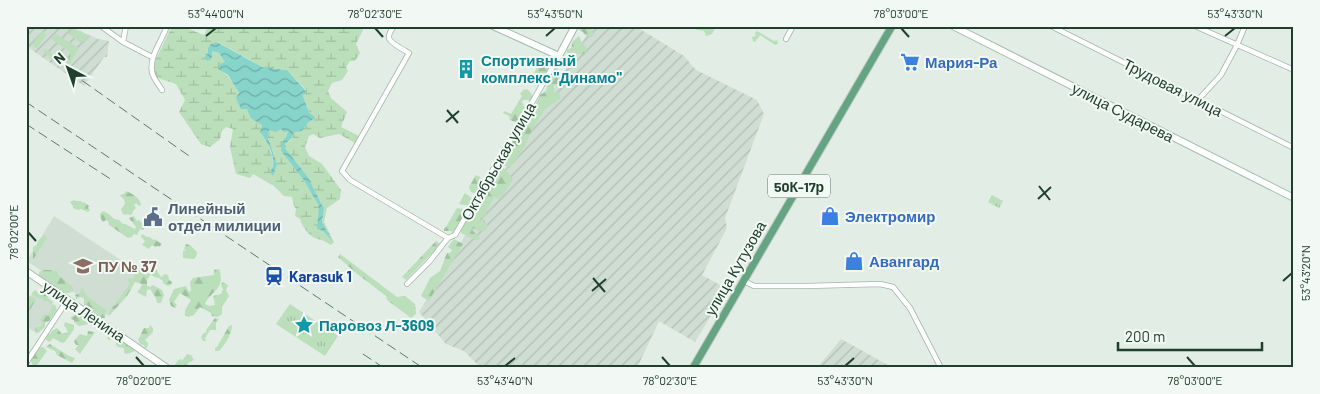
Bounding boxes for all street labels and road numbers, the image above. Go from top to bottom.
street label: Трудовая улица [1120,54,1226,120]
street label: улица Сударева [1069,79,1178,146]
street label: Октябрьская улица [457,98,539,223]
road number: 50К-17р [768,175,830,198]
street label: улица Кутузова [701,217,770,318]
street label: улица Ленина [39,277,129,346]

